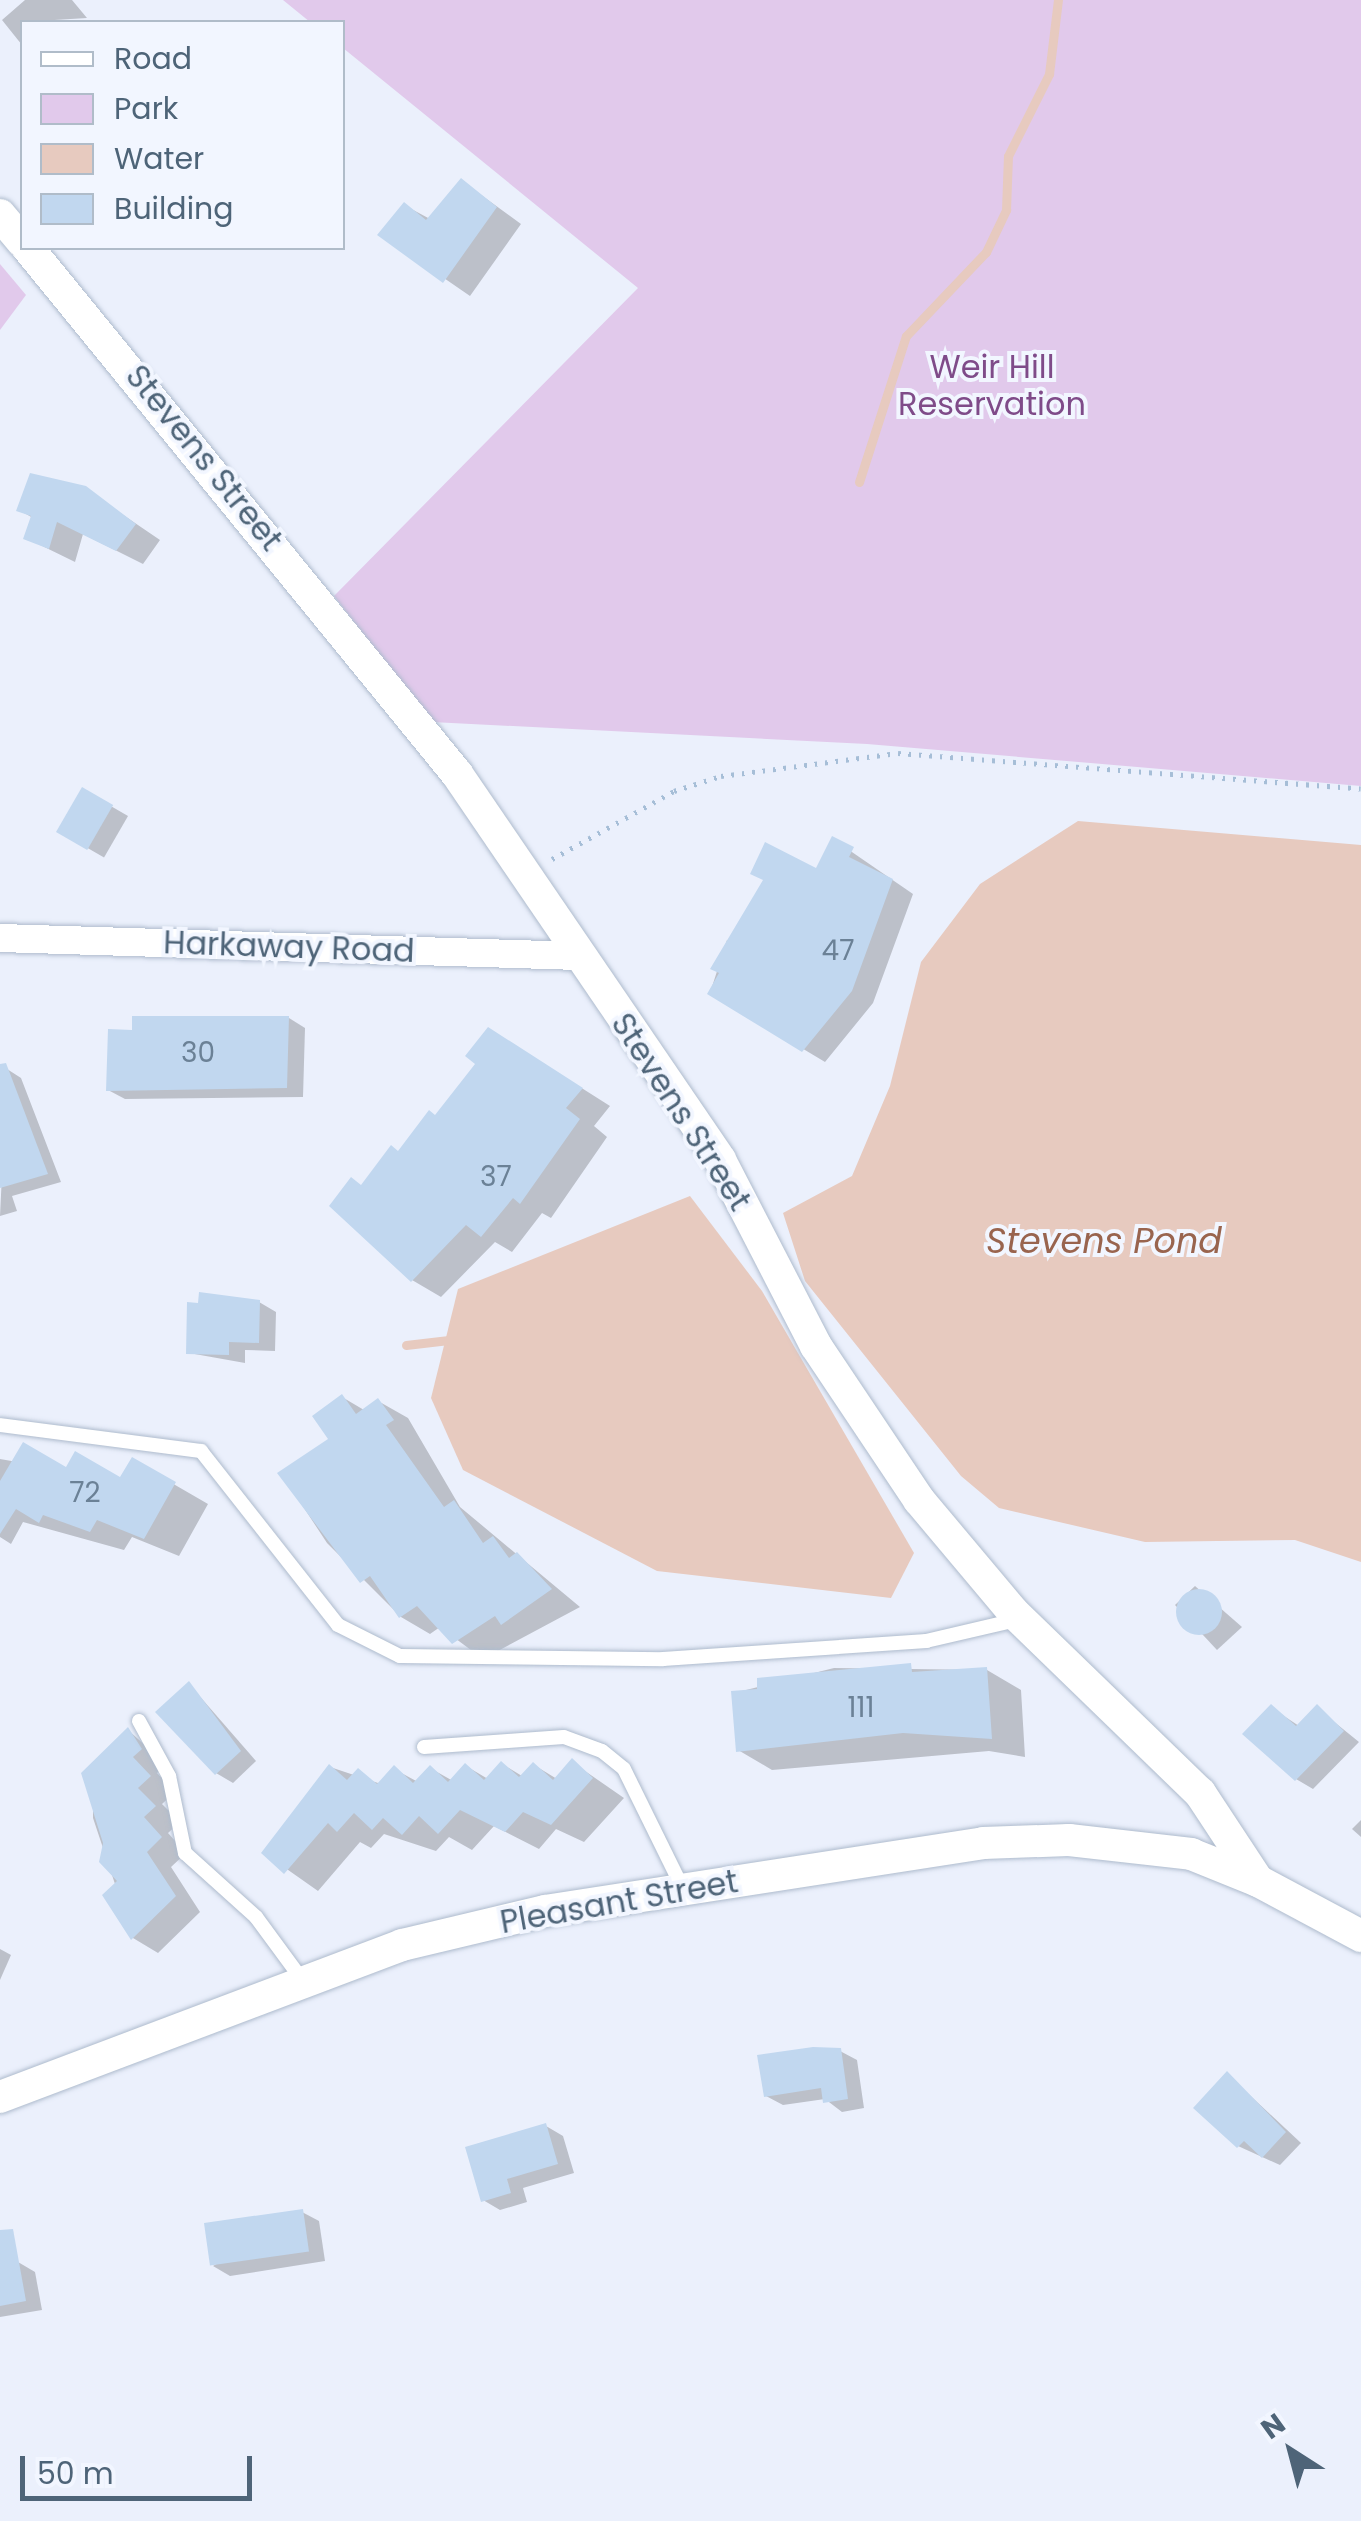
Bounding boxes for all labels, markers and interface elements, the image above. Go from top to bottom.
legend [20,20,345,250]
text: Road [114,37,192,80]
text: Park [114,87,178,130]
text: Water [114,137,204,180]
text: Building [114,187,234,230]
park label: Weir Hill Reservation [898,349,1086,424]
street label: Stevens Street [117,358,291,558]
street label: Harkaway Road [163,923,415,971]
house number: 47 [822,934,854,968]
street label: Stevens Street [603,1006,759,1218]
house number: 30 [181,1036,215,1070]
house number: 37 [480,1160,512,1194]
water label: Stevens Pond [986,1220,1222,1262]
house number: 72 [69,1476,101,1510]
house number: 111 [848,1691,874,1725]
street label: Pleasant Street [497,1862,741,1942]
north arrow [1241,2401,1341,2501]
text: N [1253,2404,1293,2448]
scale bar [25,2436,258,2498]
text: 50 m [37,2452,114,2495]

